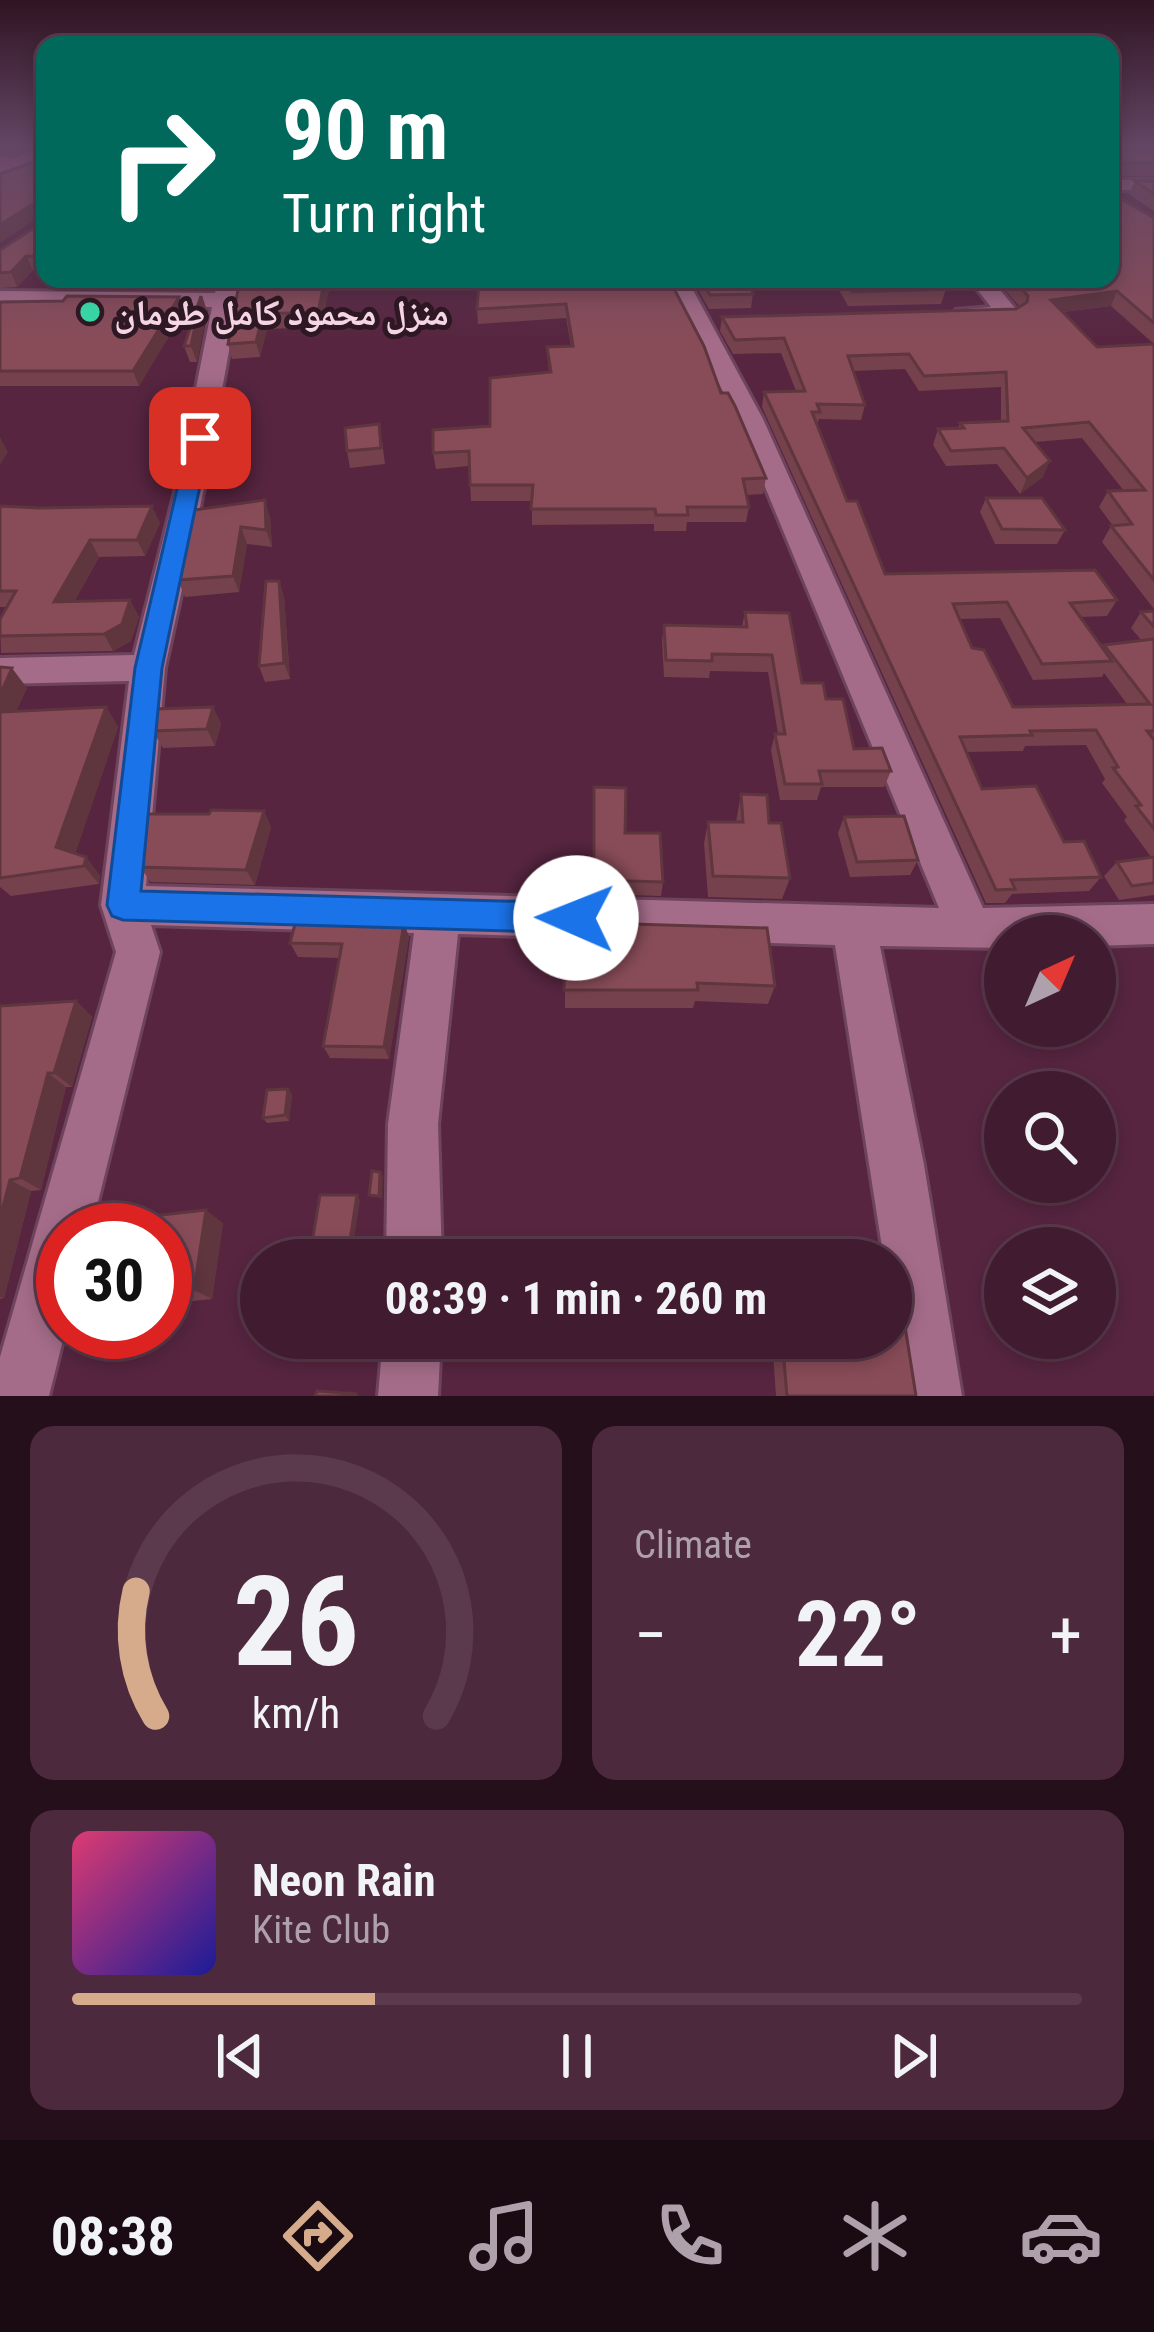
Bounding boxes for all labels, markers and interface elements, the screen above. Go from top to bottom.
text: 90 m [282,81,449,180]
icon: right [84,84,240,240]
text: Turn right [282,182,486,245]
place label: منزل محمود كامل طومان [114,292,449,335]
marker: منزل محمود كامل طومان [77,299,103,325]
pin [149,387,251,489]
icon: arrive [167,405,233,471]
position arrow [513,855,639,981]
north arrow [984,915,1116,1047]
map controls [984,915,1116,1359]
button: search [984,1071,1116,1203]
speed limit sign: 30 [36,1203,192,1359]
button: layers [984,1227,1116,1359]
text: 08:39 · 1 min · 260 m [385,1272,767,1325]
text: Climate [634,1522,752,1568]
text: 26 [233,1549,359,1695]
text: 22° [795,1583,921,1688]
text: − [634,1597,667,1674]
text: + [1049,1597,1082,1674]
text: km/h [252,1688,340,1738]
text: Neon Rain [252,1854,436,1907]
text: Kite Club [252,1907,390,1953]
icon: previous [207,2023,273,2089]
icon: pause [544,2023,610,2089]
icon: next [881,2023,947,2089]
icon: directions [276,2194,360,2278]
icon: music [462,2194,546,2278]
icon: phone [648,2194,732,2278]
icon: climate [833,2194,917,2278]
icon: car [1019,2194,1103,2278]
text: 08:38 [51,2205,175,2268]

